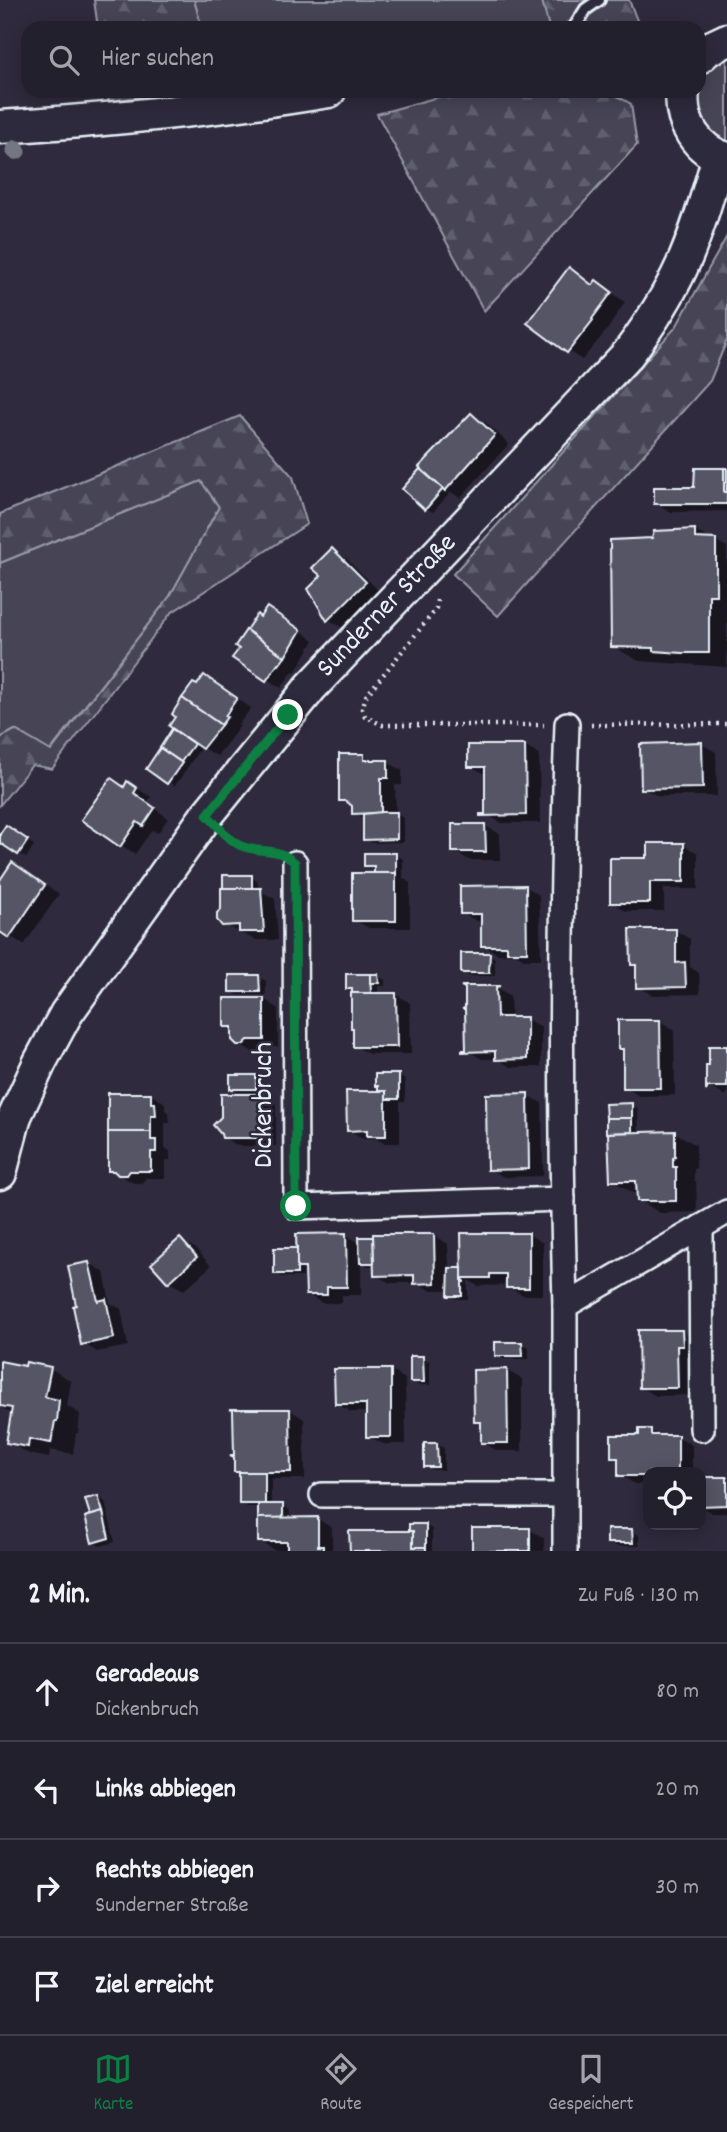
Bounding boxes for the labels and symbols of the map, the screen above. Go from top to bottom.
street label: Sunderner Straße [309,526,467,688]
route end [272,699,303,730]
street label: Dickenbruch [246,1042,286,1168]
route start [280,1190,311,1221]

